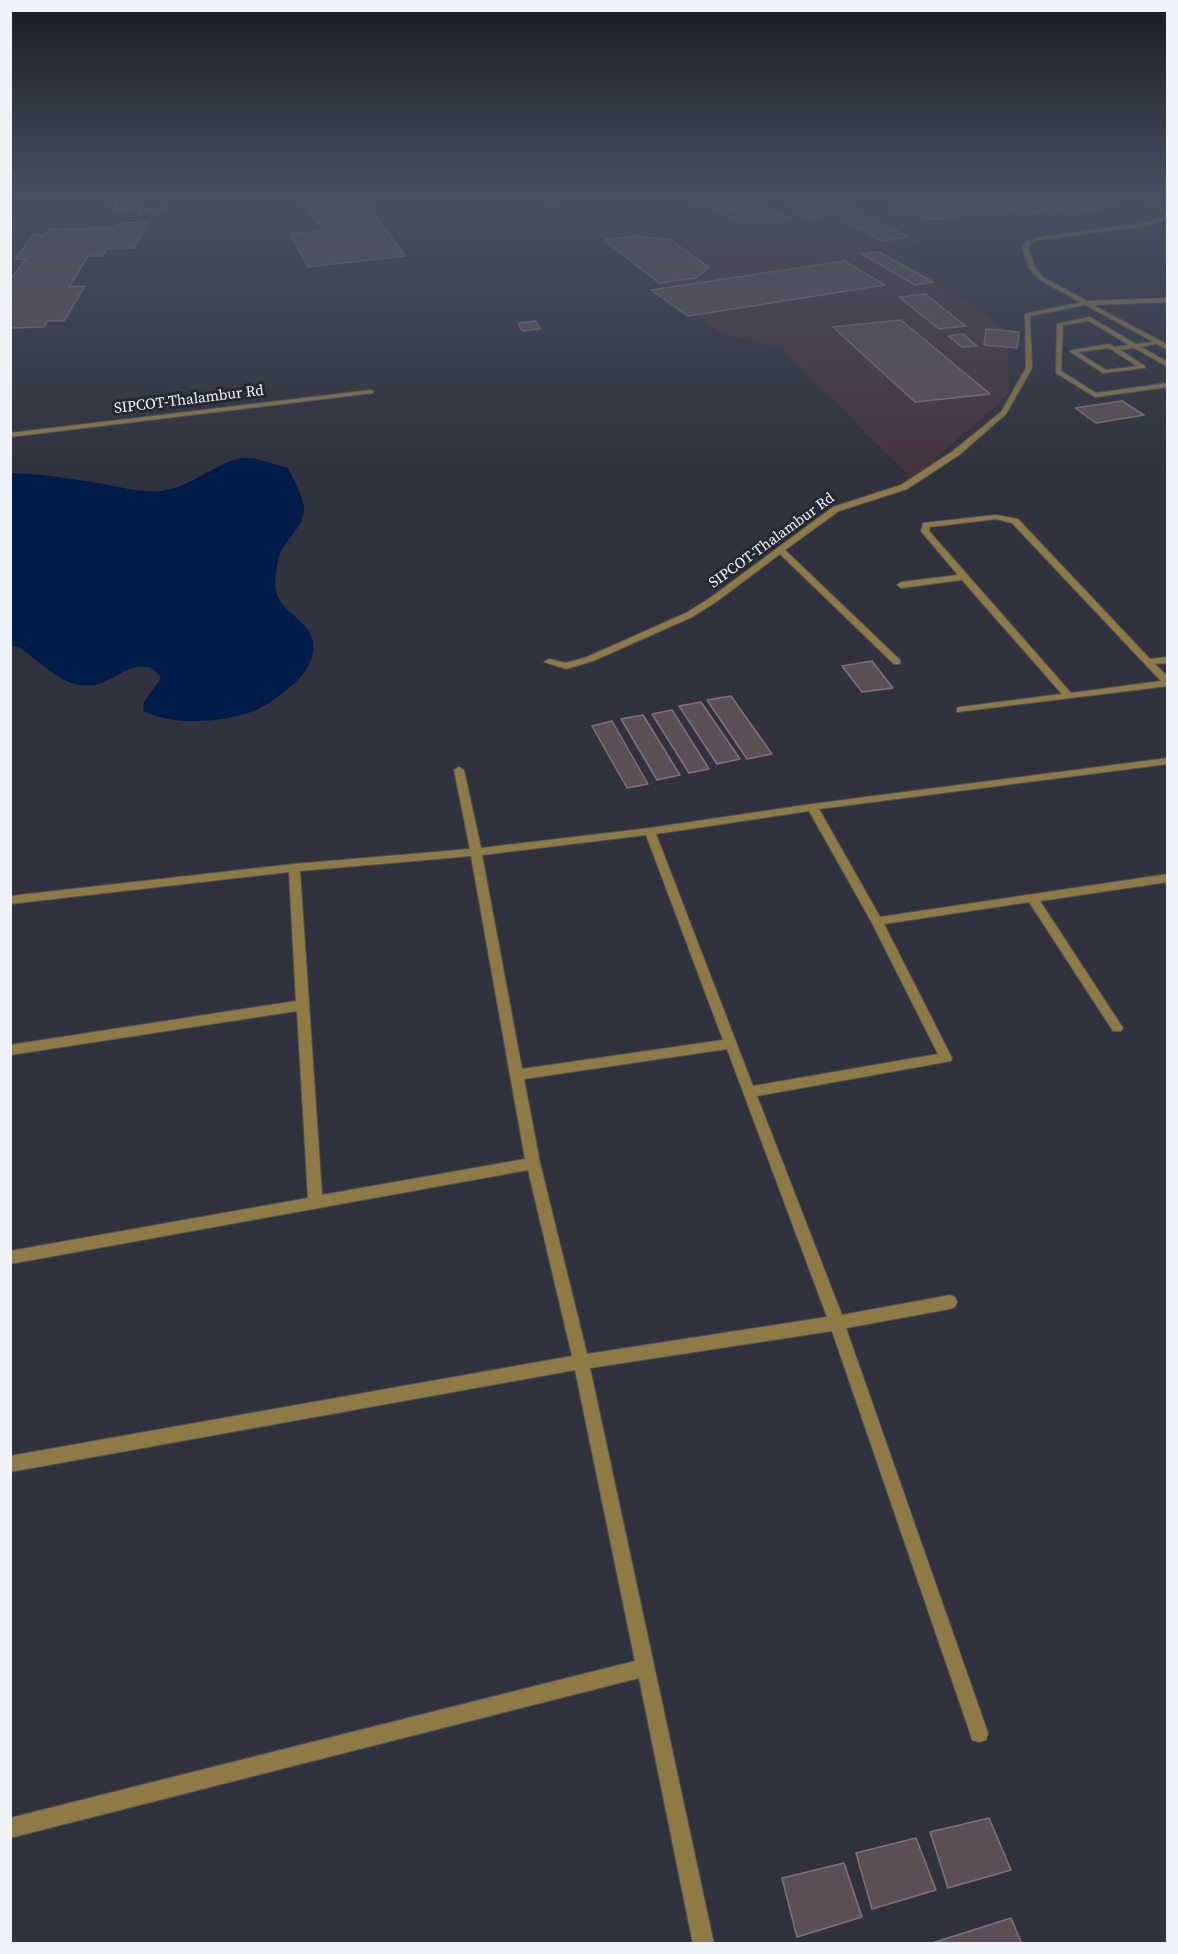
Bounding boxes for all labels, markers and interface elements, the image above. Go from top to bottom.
street label: SIPCOT-Thalambur Rd [113,382,265,418]
street label: SIPCOT-Thalambur Rd [706,489,838,593]

